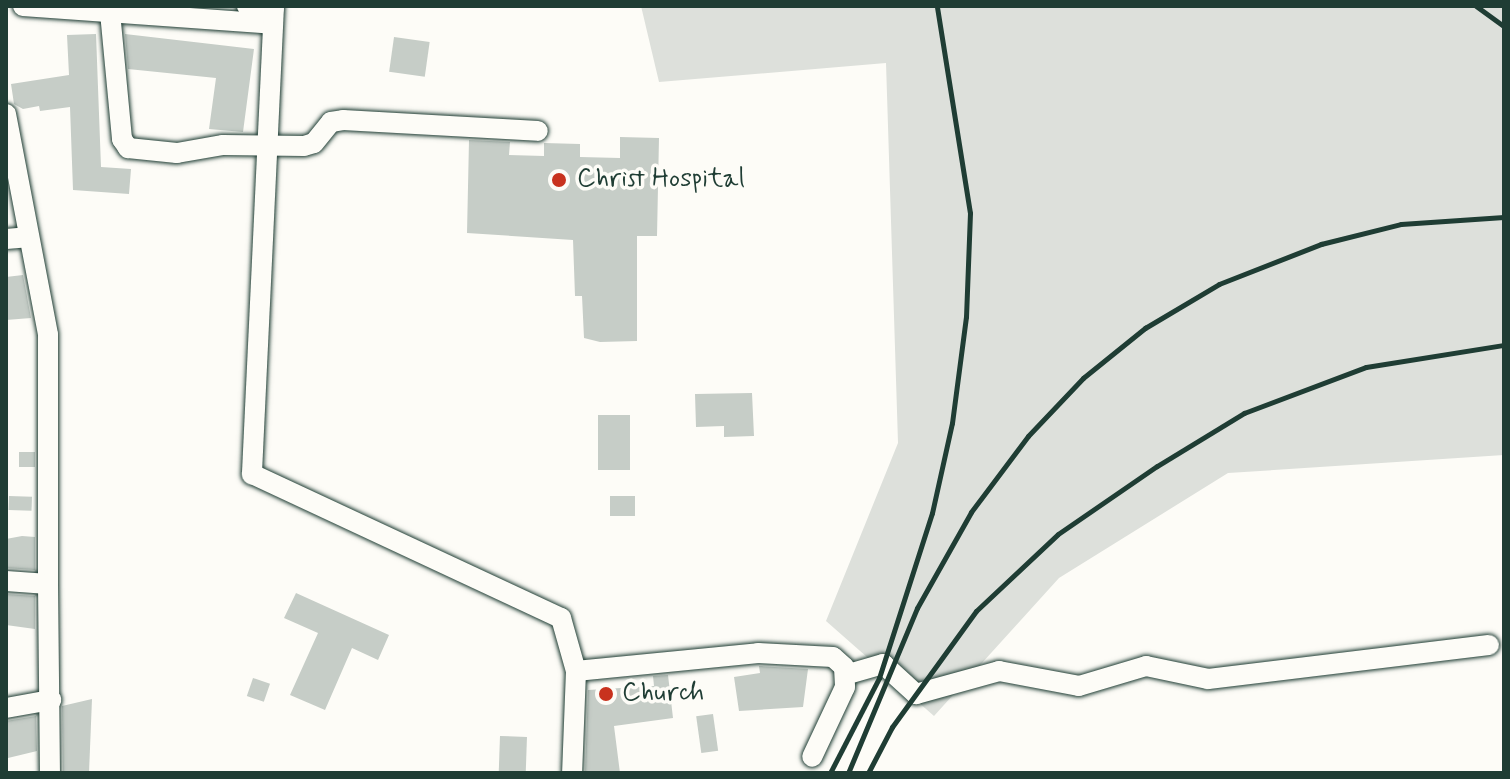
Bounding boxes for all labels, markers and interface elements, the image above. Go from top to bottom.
place label: Christ Hospital [577,164,745,196]
marker: Christ Hospital [548,169,570,191]
place label: Church [622,678,704,710]
marker: Church [597,685,615,703]

